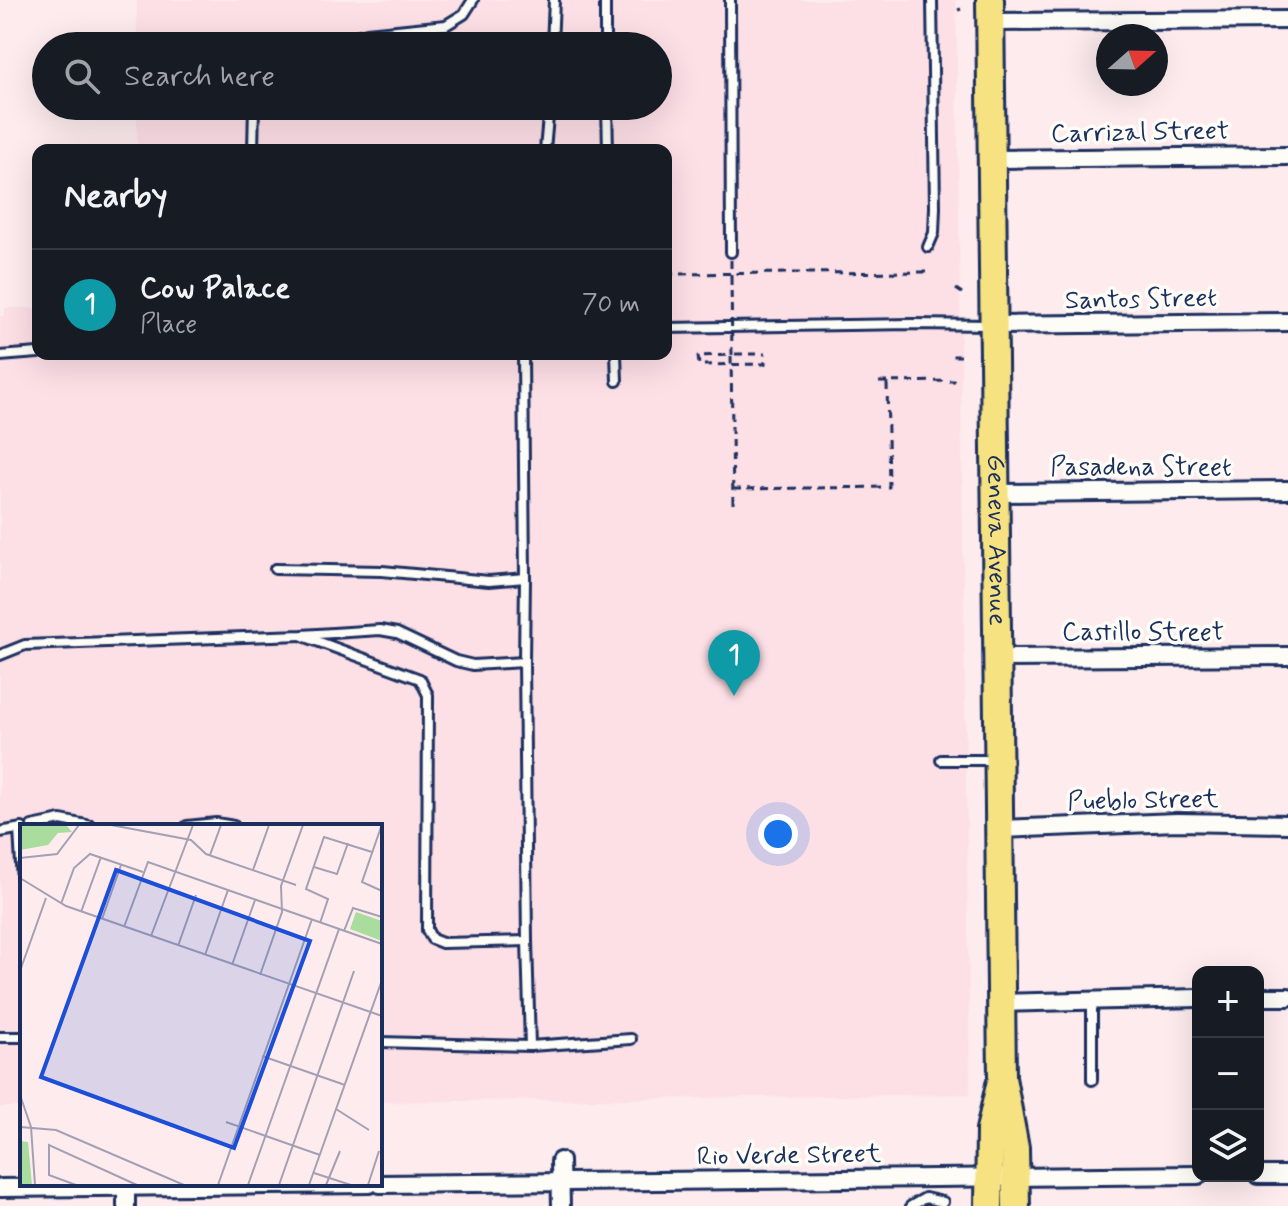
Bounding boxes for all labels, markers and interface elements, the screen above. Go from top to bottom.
north arrow [1096,24,1168,96]
search box [32,32,672,120]
icon: search [60,54,104,98]
text: Search here [124,57,275,96]
street label: Carrizal Street [1051,114,1229,152]
text: Nearby [64,174,168,219]
text: Cow Palace [140,269,290,308]
street label: Santos Street [1065,282,1217,318]
text: 1 [84,288,96,322]
text: 70 m [582,288,640,322]
text: Place [140,308,197,342]
street label: Pasadena Street [1050,451,1232,485]
street label: Geneva Avenue [978,454,1014,626]
street label: Castillo Street [1062,616,1224,650]
pin: 1 [708,630,760,696]
street label: Pueblo Street [1067,783,1219,819]
your location [758,814,798,854]
inset map [20,824,382,1186]
map controls [1192,966,1264,1182]
button: + [1192,966,1264,1038]
button: − [1192,1038,1264,1110]
button: layers [1192,1110,1264,1182]
street label: Rio Verde Street [697,1137,881,1175]

